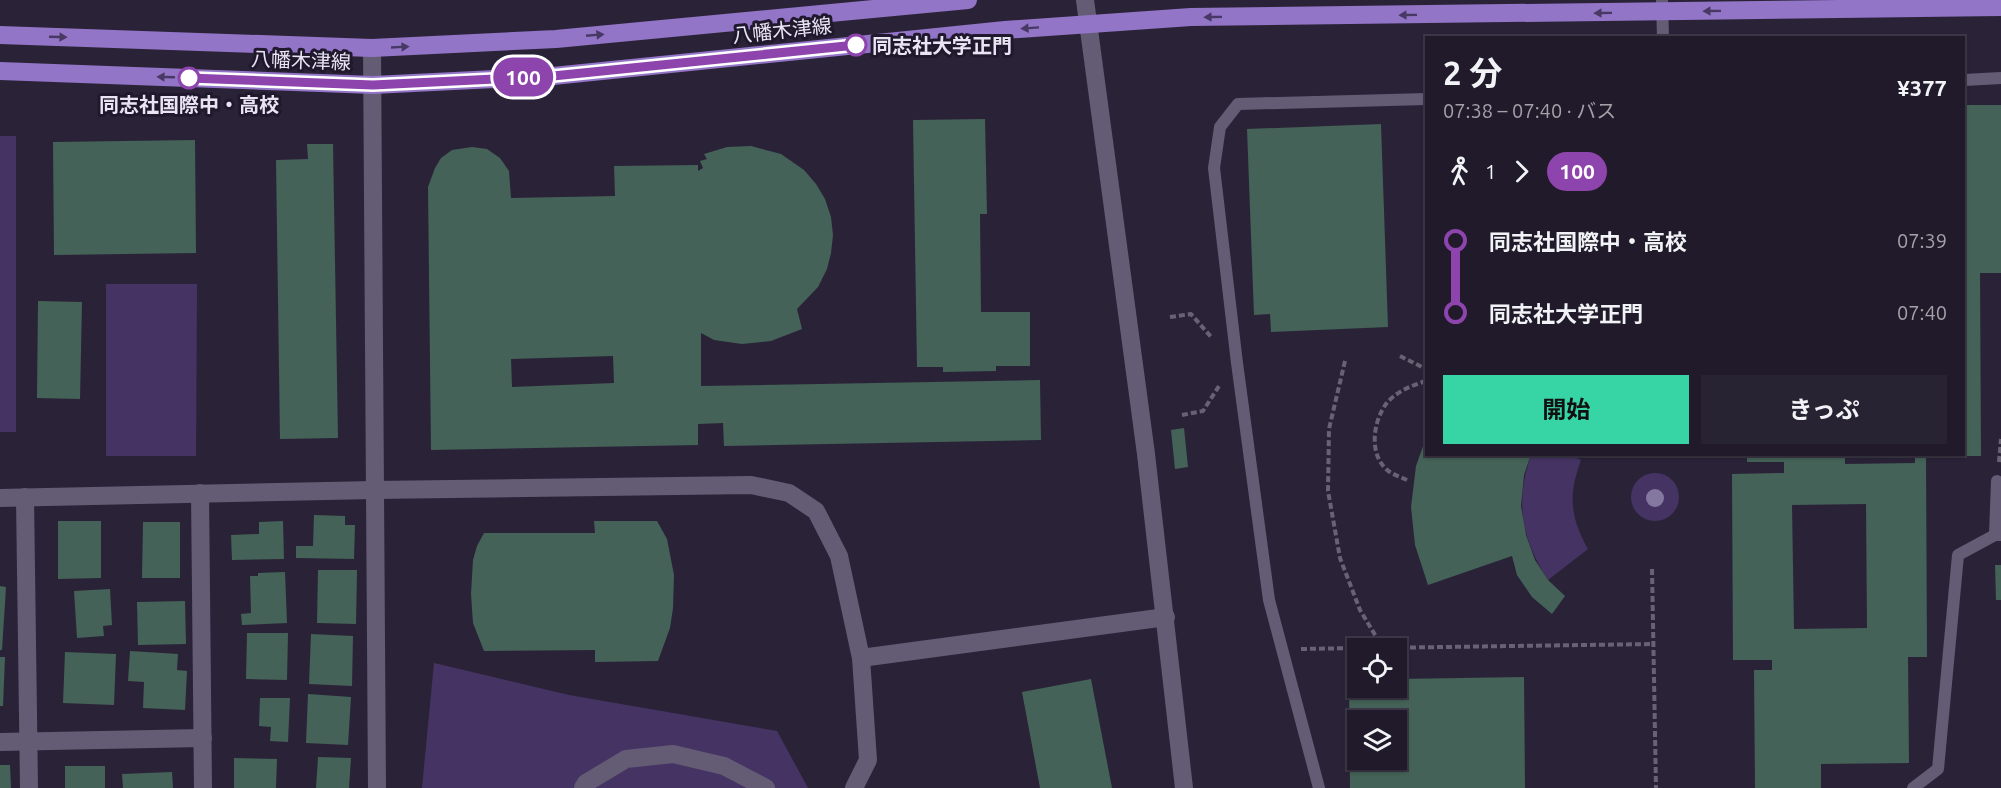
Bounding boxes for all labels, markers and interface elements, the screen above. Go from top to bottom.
one-way arrow [1702,6,1721,16]
one-way arrow [1594,8,1613,18]
one-way arrow [1399,10,1418,20]
one-way arrow [1204,12,1223,22]
street label: 八幡木津線 [731,13,833,47]
one-way arrow [1021,24,1040,33]
one-way arrow [585,30,604,40]
one-way arrow [49,33,68,42]
marker: 同志社大学正門 [845,34,867,56]
place label: 同志社大学正門 [872,34,1012,57]
one-way arrow [391,42,410,51]
street label: 八幡木津線 [251,47,351,73]
text: 2 分 [1443,54,1502,91]
line badge: 100 [488,58,558,97]
text: 100 [505,65,541,89]
marker: 同志社国際中・高校 [178,67,200,89]
one-way arrow [157,73,176,82]
text: ¥377 [1897,75,1947,100]
place label: 同志社国際中・高校 [99,93,279,116]
text: 07:38 – 07:40 · バス [1443,99,1616,122]
icon: walk [1443,155,1476,188]
icon: forward [1505,155,1538,188]
text: 100 [1559,159,1595,183]
text: 1 [1485,160,1496,183]
text: 同志社国際中・高校 [1489,229,1687,254]
text: 07:39 [1897,229,1947,252]
text: 同志社大学正門 [1489,301,1643,326]
text: 07:40 [1897,301,1947,324]
button: 開始 [1443,375,1689,444]
button: きっぷ [1701,375,1947,444]
map controls [1347,638,1407,770]
button: locate [1347,638,1407,698]
button: layers [1347,710,1407,770]

